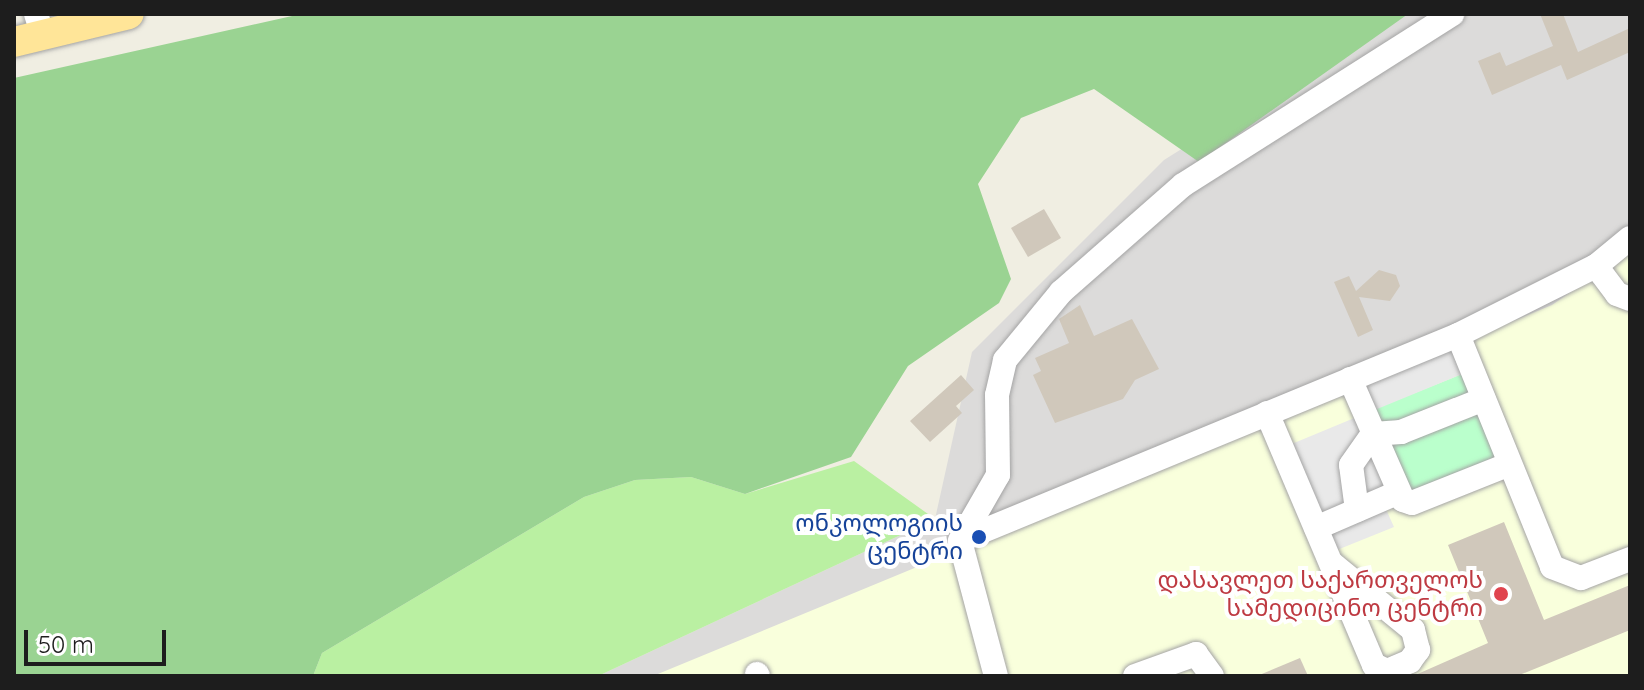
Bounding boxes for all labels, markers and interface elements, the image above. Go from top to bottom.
place label: ონკოლოგიის ცენტრი [795,509,963,565]
marker: ონკოლოგიის ცენტრი [970,528,988,546]
place label: დასავლეთ საქართველოს სამედიცინო ცენტრი [1157,566,1483,622]
marker: დასავლეთ საქართველოს სამედიცინო ცენტრი [1490,583,1512,605]
scale bar [28,614,170,664]
text: 50 m [38,629,94,659]

